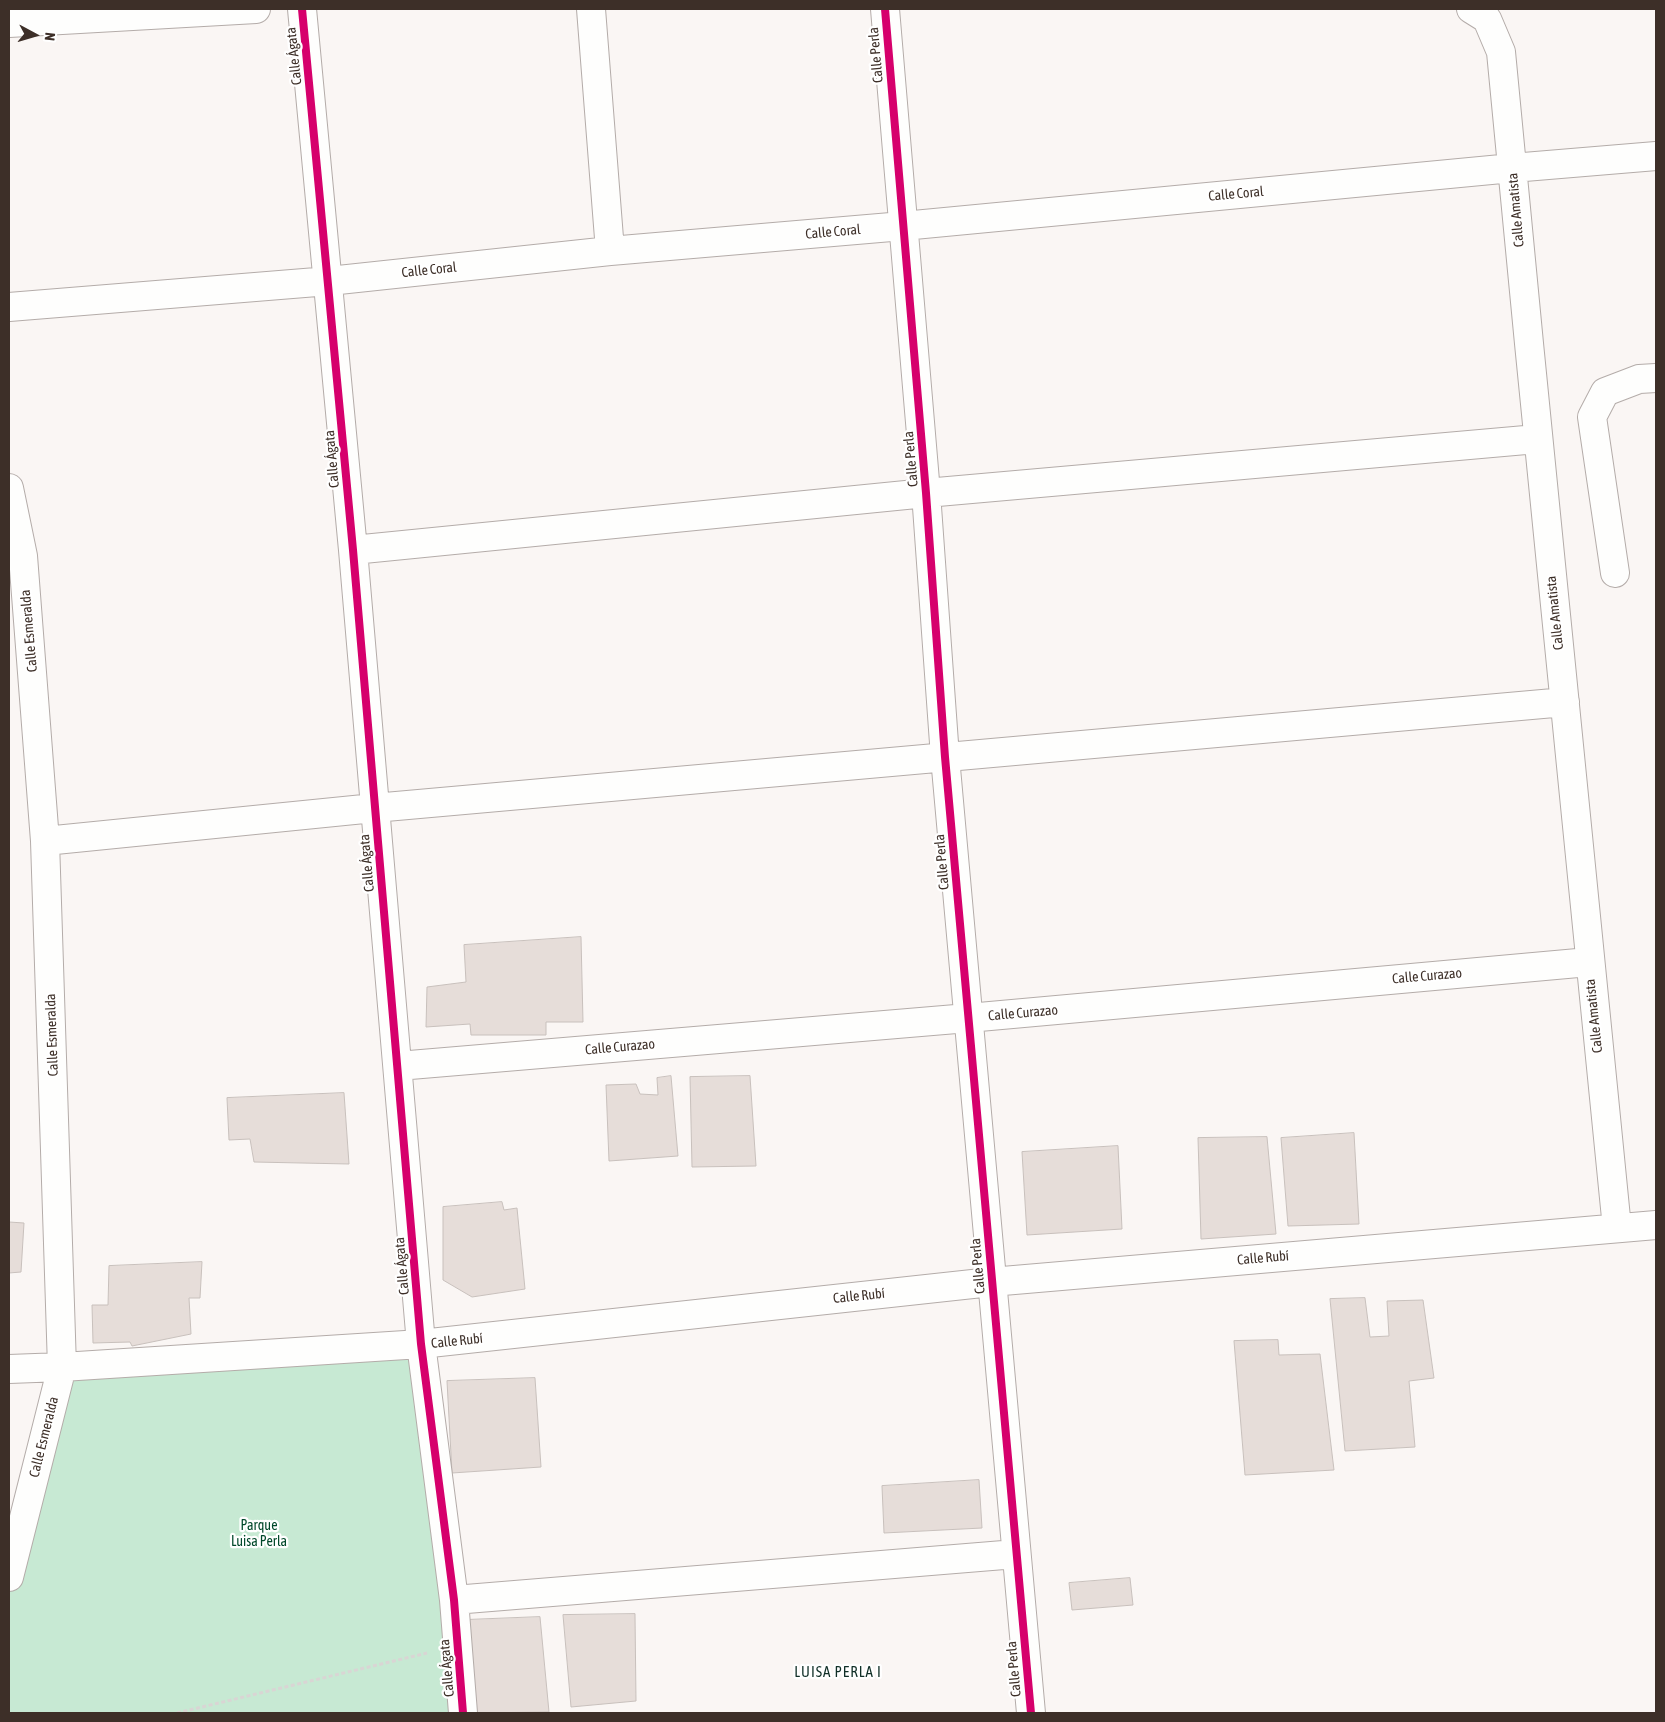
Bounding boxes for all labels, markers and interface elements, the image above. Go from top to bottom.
north arrow [10,10,60,60]
street label: Calle Ágata [283,26,305,86]
street label: Calle Perla [865,26,887,84]
text: N [42,32,58,42]
street label: Calle Amatista [1504,172,1528,248]
street label: Calle Coral [1208,183,1264,205]
street label: Calle Coral [805,221,861,243]
street label: Calle Coral [401,259,457,281]
street label: Calle Ágata [321,429,343,489]
street label: Calle Perla [900,430,922,488]
street label: Calle Amatista [1543,575,1567,651]
street label: Calle Esmeralda [17,589,41,673]
street label: Calle Ágata [356,833,378,893]
street label: Calle Perla [931,833,953,891]
street label: Calle Curazao [1391,965,1463,987]
street label: Calle Amatista [1582,978,1606,1054]
street label: Calle Esmeralda [42,993,62,1077]
street label: Calle Curazao [987,1002,1059,1024]
street label: Calle Curazao [584,1036,656,1058]
street label: Calle Ágata [391,1236,413,1296]
street label: Calle Perla [967,1237,989,1295]
street label: Calle Rubí [1236,1247,1290,1269]
street label: Calle Rubí [832,1285,886,1307]
street label: Calle Rubí [430,1330,484,1352]
street label: Calle Esmeralda [26,1395,62,1479]
park label: Parque Luisa Perla [231,1518,287,1550]
street label: Calle Ágata [436,1638,458,1698]
street label: Calle Perla [1003,1640,1025,1698]
district label: LUISA PERLA I [793,1663,883,1681]

